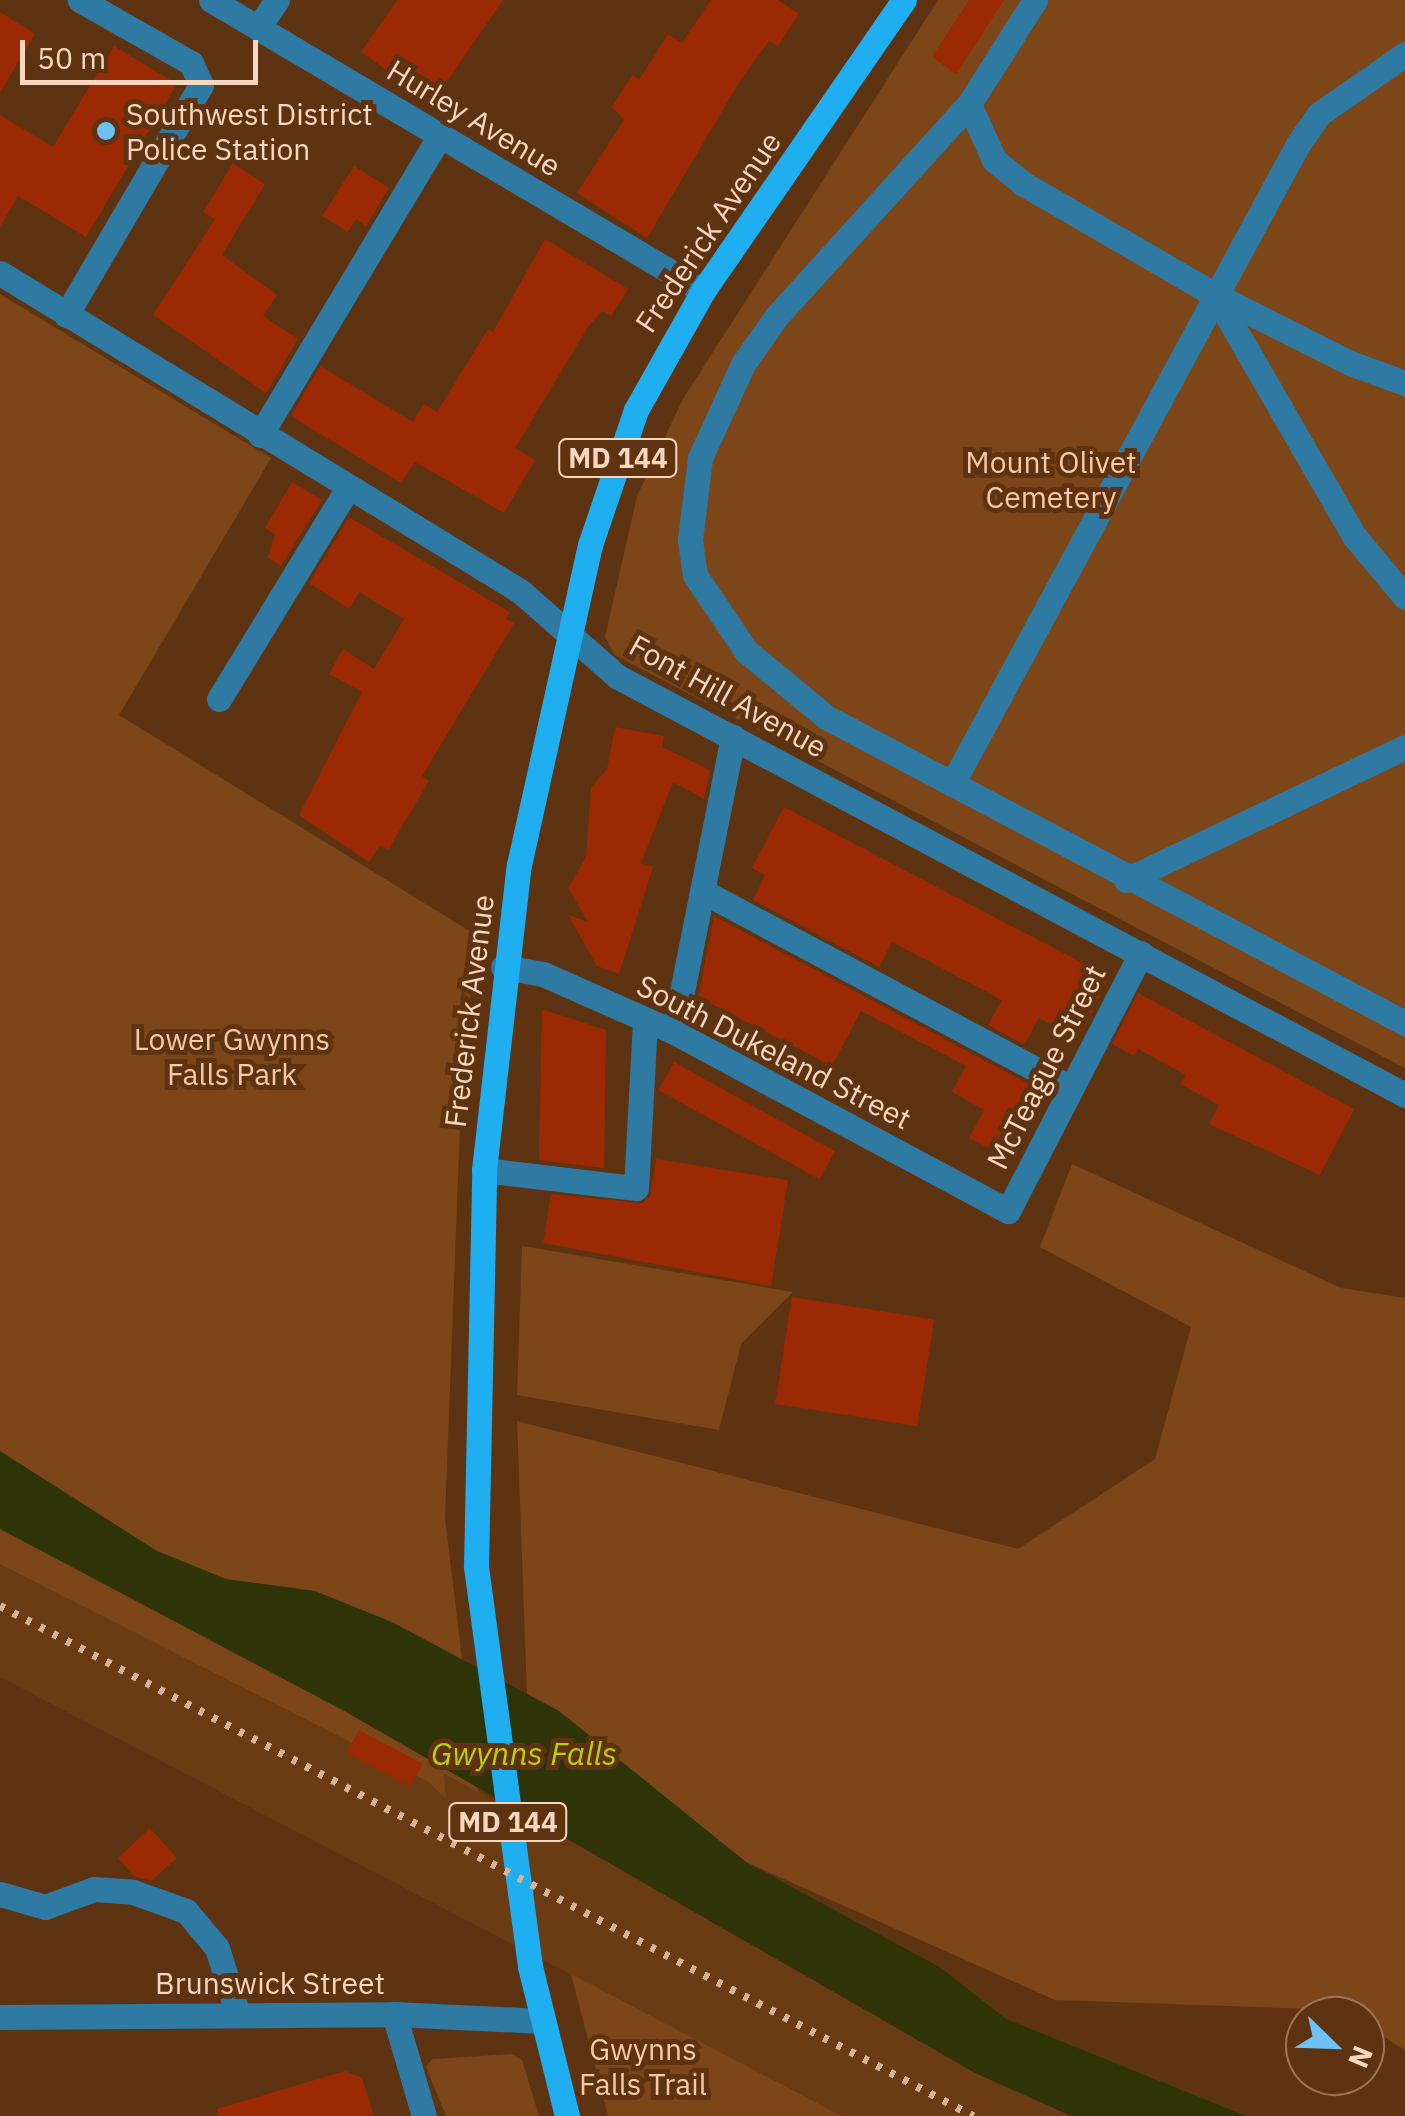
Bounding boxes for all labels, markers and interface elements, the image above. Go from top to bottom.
scale bar [25,20,262,82]
text: 50 m [37,38,106,77]
street label: Hurley Avenue [381,52,567,184]
place label: Southwest District Police Station [126,96,373,166]
marker: Southwest District Police Station [95,120,117,142]
street label: Frederick Avenue [628,125,788,339]
road number: MD 144 [558,435,678,481]
park label: Mount Olivet Cemetery [965,444,1137,514]
street label: Font Hill Avenue [623,627,833,765]
street label: Frederick Avenue [437,893,501,1129]
street label: McTeague Street [979,959,1113,1175]
street label: South Dukeland Street [631,967,917,1137]
park label: Lower Gwynns Falls Park [134,1021,330,1092]
water label: Gwynns Falls [431,1734,617,1772]
road number: MD 144 [448,1799,568,1845]
street label: Brunswick Street [155,1965,385,2001]
north arrow [1285,1996,1385,2096]
park label: Gwynns Falls Trail [579,2031,707,2102]
text: N [1340,2041,1382,2074]

